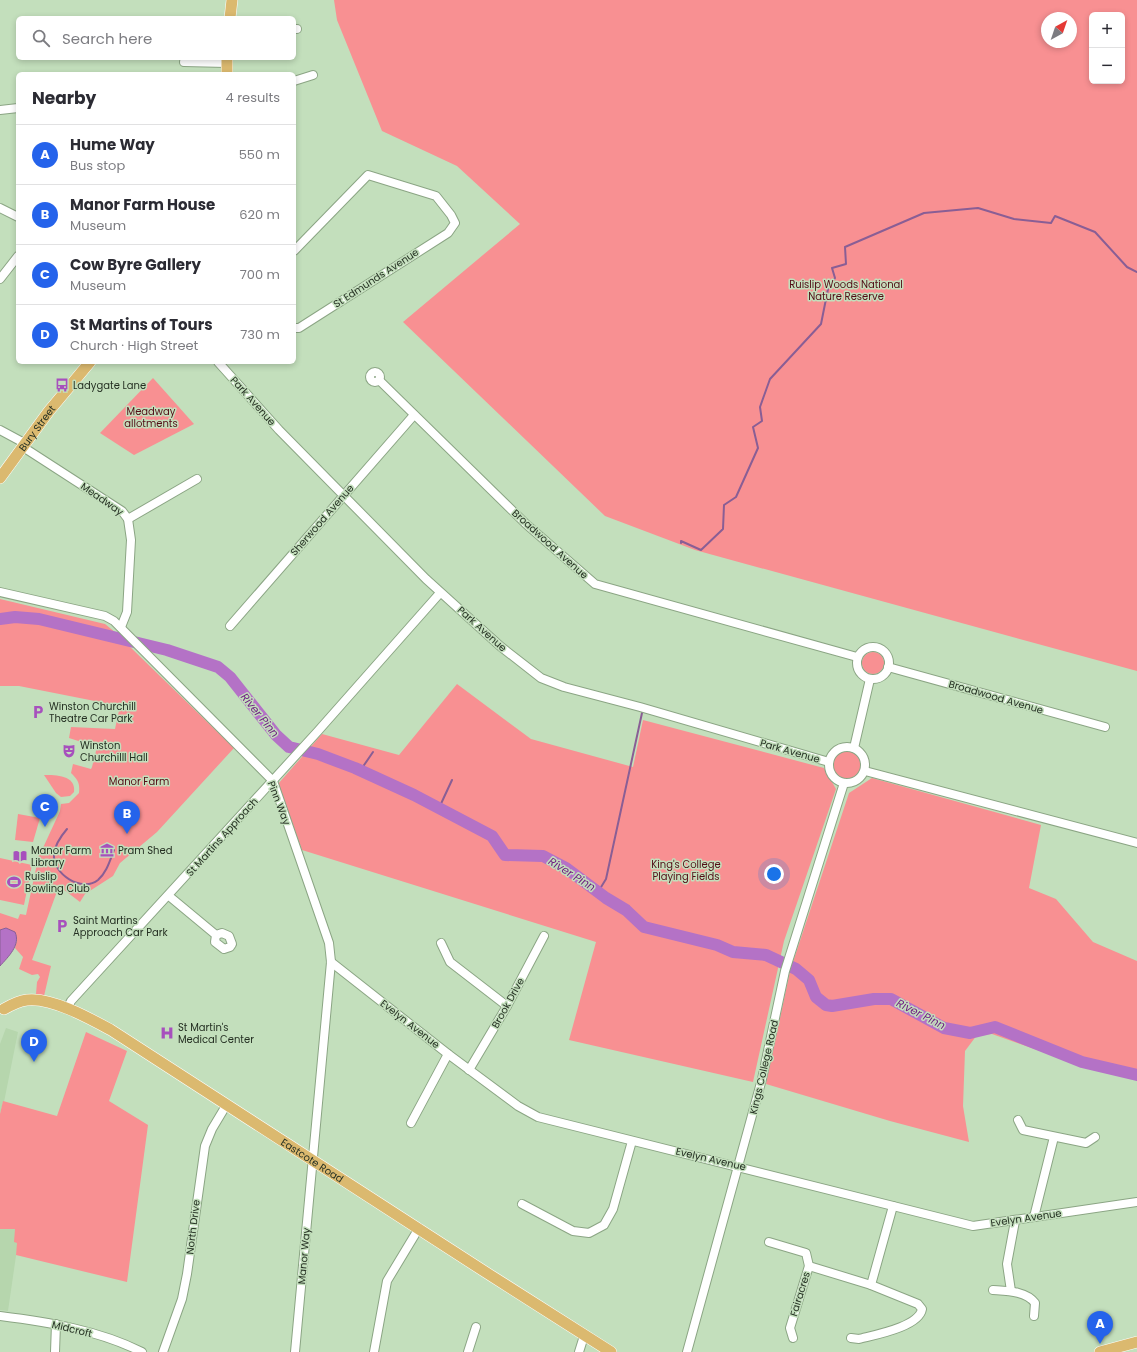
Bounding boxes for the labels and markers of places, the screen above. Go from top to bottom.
bus stop icon: Ladygate Lane [54,377,70,393]
place label: Ladygate Lane [73,378,146,393]
place label: Winston Churchill Theatre Car Park [49,699,136,726]
parking icon: Winston Churchill Theatre Car Park [30,704,46,720]
place label: Winston Churchilll Hall [80,738,148,765]
theatre icon: Winston Churchilll Hall [61,743,77,759]
pin: C [32,794,58,827]
pin: B [114,801,140,834]
museum icon: Pram Shed [99,842,115,858]
place label: Manor Farm Library [31,843,91,870]
place label: Pram Shed [118,843,172,858]
library icon: Manor Farm Library [12,848,28,864]
place label: Ruislip Bowling Club [25,869,90,896]
sports icon: Ruislip Bowling Club [6,874,22,890]
place label: Saint Martins Approach Car Park [73,913,168,940]
parking icon: Saint Martins Approach Car Park [54,918,70,934]
place label: St Martin's Medical Center [178,1020,254,1047]
hospital icon: St Martin's Medical Center [159,1025,175,1041]
pin: D [21,1029,47,1062]
pin: A [1087,1311,1113,1344]

